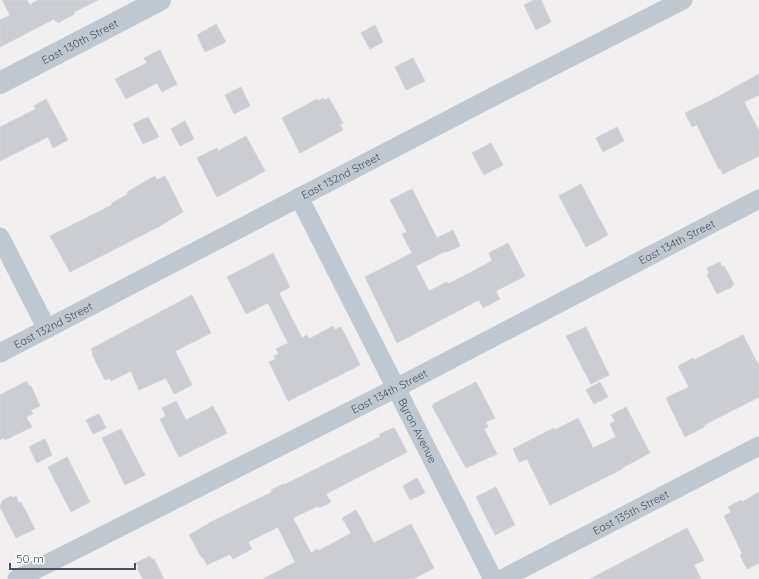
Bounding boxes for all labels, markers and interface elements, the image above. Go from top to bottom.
street label: East 130th Street [39,16,121,67]
street label: East 132nd Street [299,150,383,202]
street label: East 134th Street [637,216,717,267]
street label: East 132nd Street [11,299,95,352]
street label: East 134th Street [349,366,430,416]
street label: Byron Avenue [395,396,440,465]
street label: East 135th Street [590,487,671,538]
scale bar [10,545,135,571]
text: 50 m [16,551,44,566]

